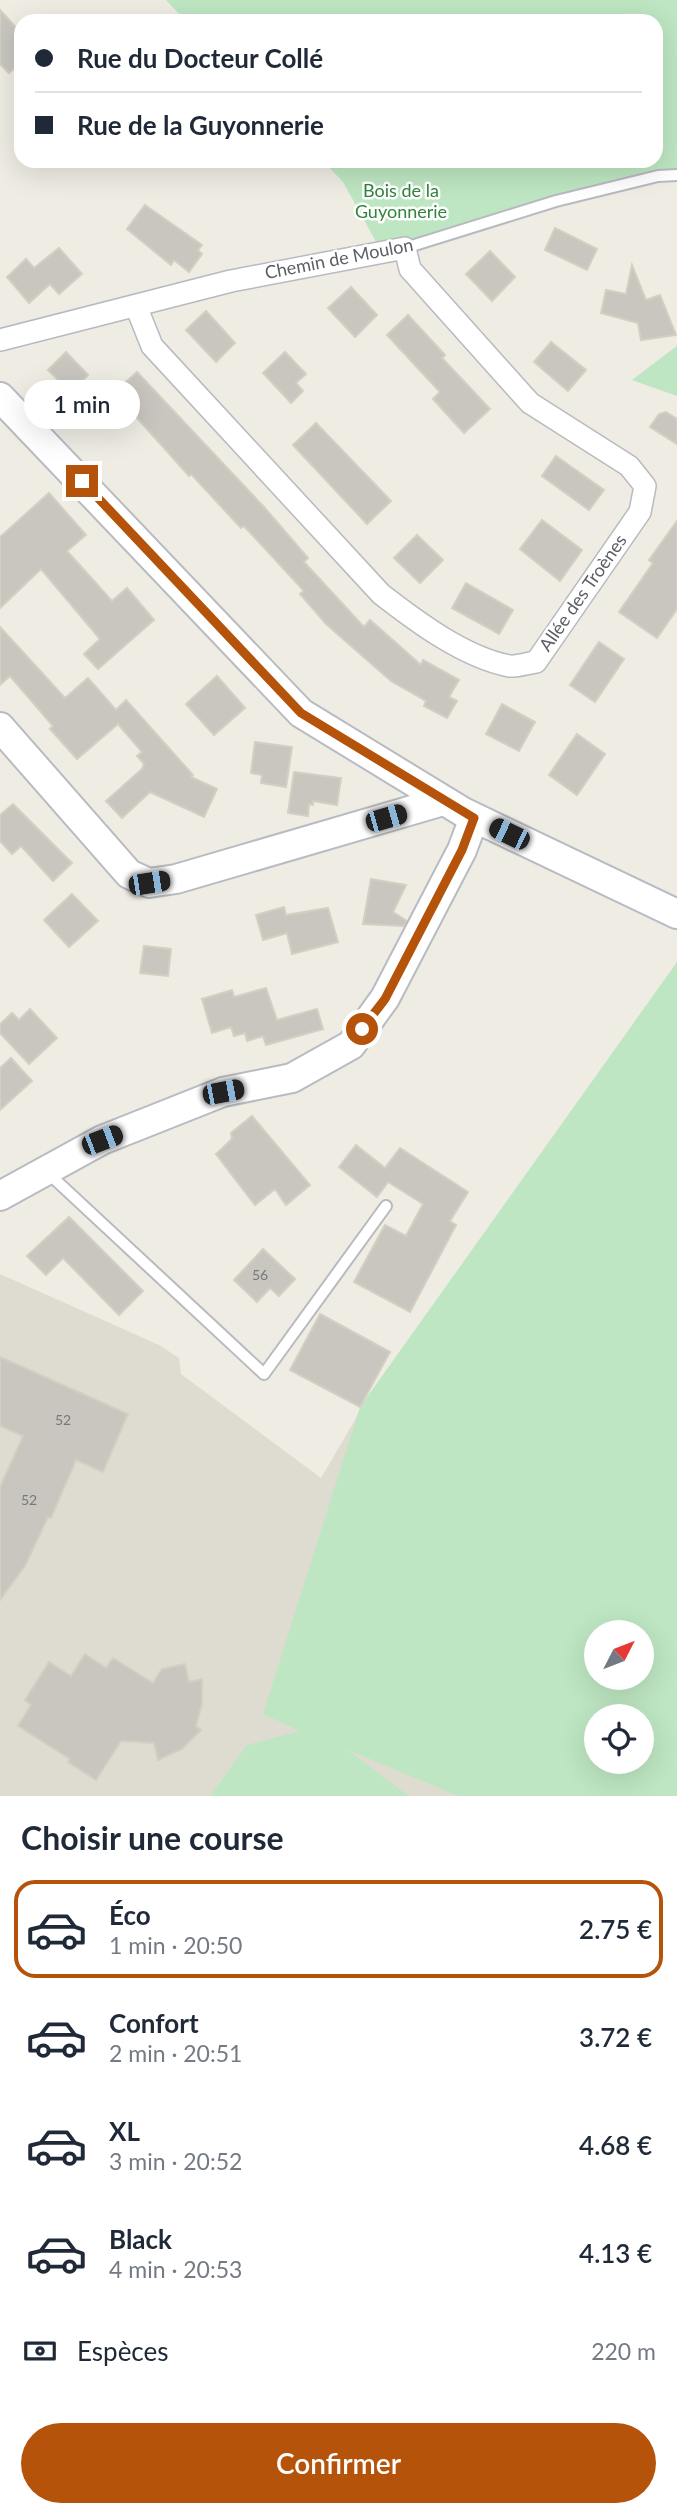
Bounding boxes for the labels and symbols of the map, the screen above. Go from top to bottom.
park label: Bois de la Guyonnerie [355,179,447,222]
street label: Chemin de Moulon [263,233,415,283]
callout: 1 min [24,379,140,428]
route end [66,465,98,497]
street label: Allée des Troènes [534,530,631,655]
car [363,802,410,834]
car [486,815,533,853]
car [127,869,172,897]
route start [346,1013,378,1045]
car [201,1078,246,1106]
car [79,1123,126,1157]
house number: 56 [252,1266,268,1283]
house number: 52 [55,1411,71,1428]
house number: 52 [21,1491,37,1508]
north arrow [584,1620,654,1690]

